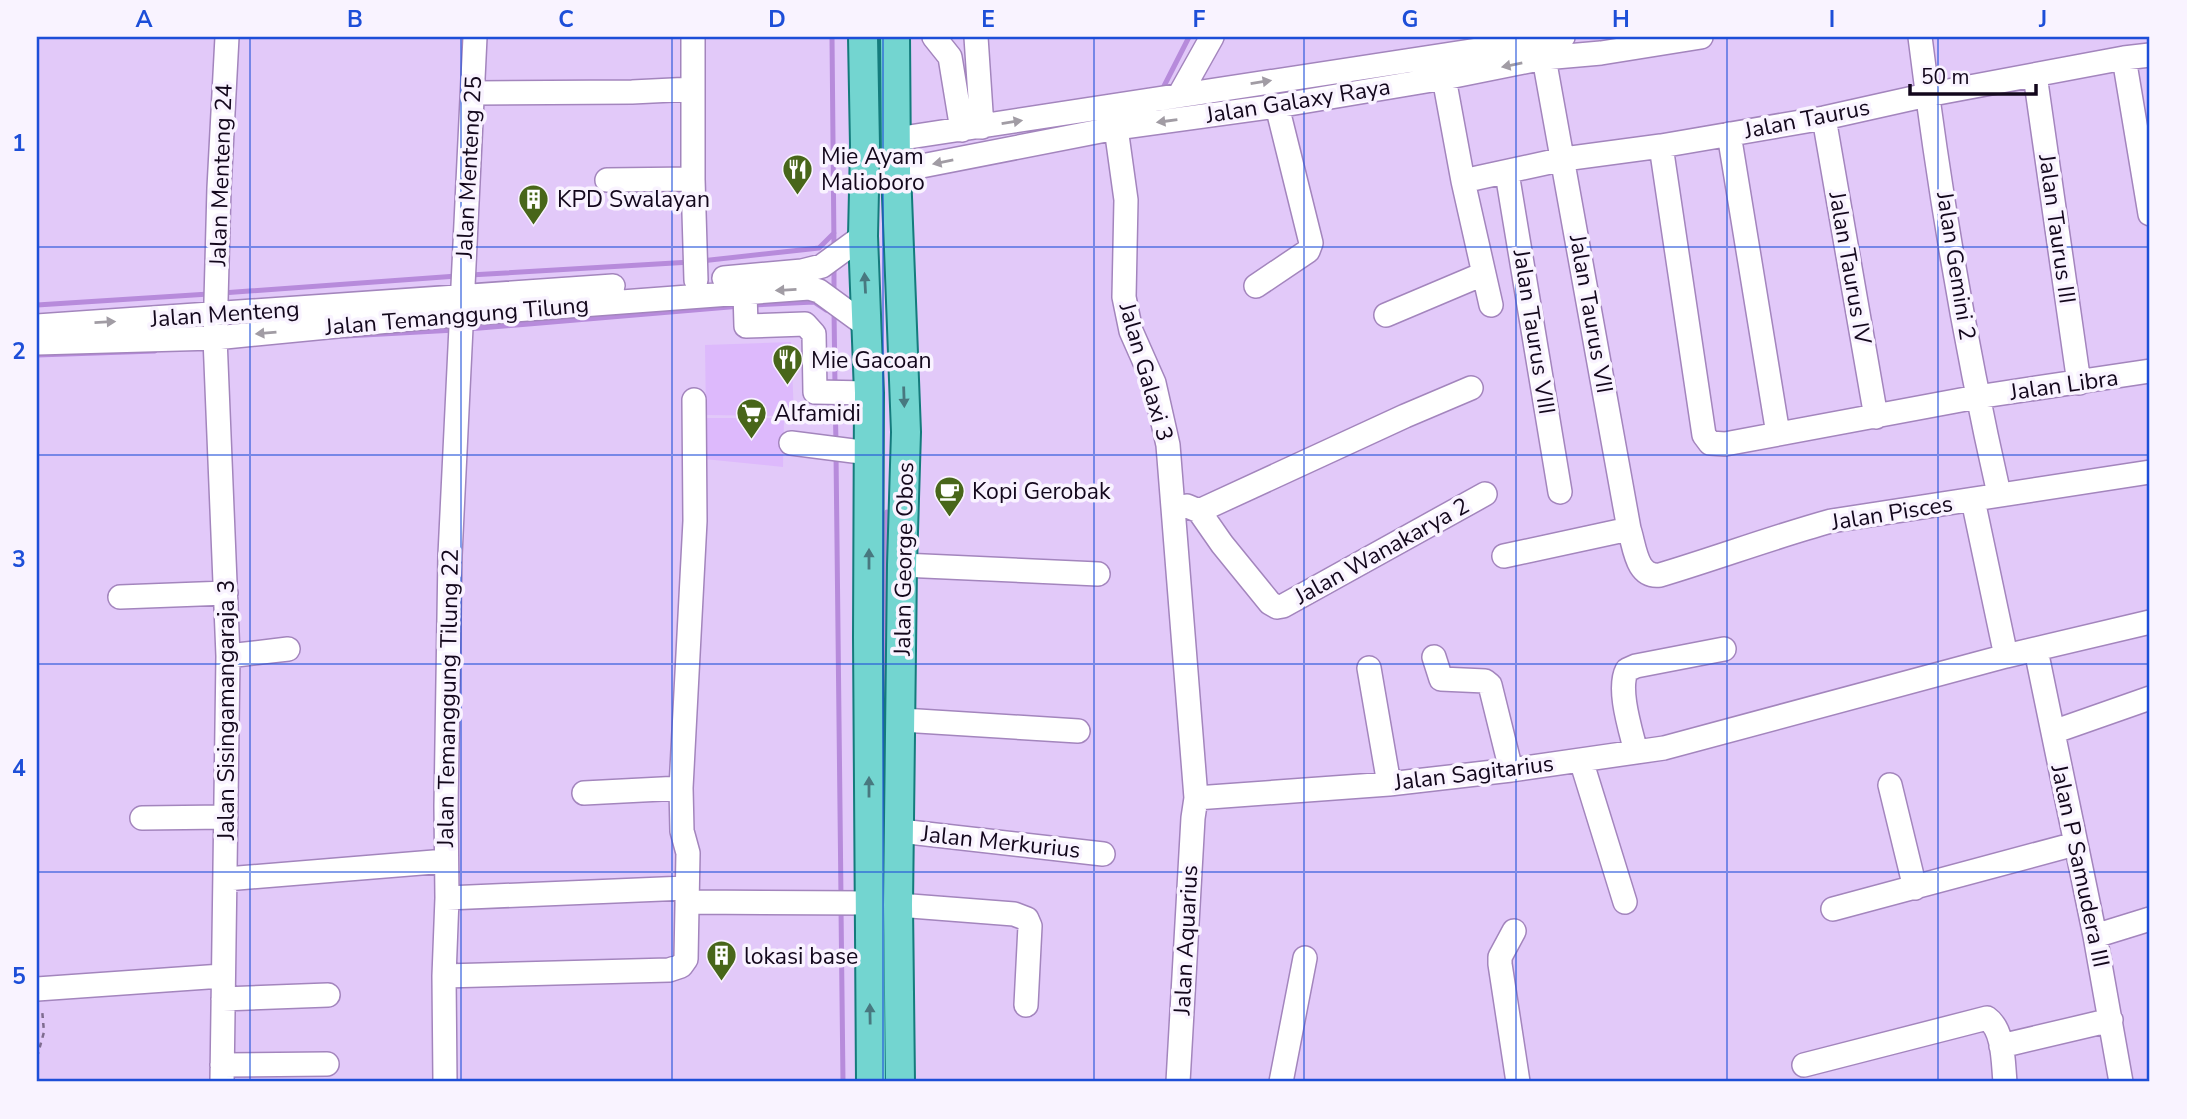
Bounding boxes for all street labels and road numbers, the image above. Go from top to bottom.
street label: Jalan Galaxy Raya [1203,71,1392,131]
street label: Jalan Menteng 25 [449,75,489,260]
street label: Jalan Menteng 24 [202,83,240,268]
street label: Jalan Taurus [1741,92,1872,147]
street label: Jalan Taurus III [2031,151,2083,306]
street label: Jalan Taurus IV [1821,188,1879,347]
street label: Jalan Gemini 2 [1929,189,1983,342]
street label: Jalan Taurus VII [1562,231,1620,396]
street label: Jalan Taurus VIII [1506,246,1562,417]
street label: Jalan Temanggung Tilung [323,289,590,343]
street label: Jalan Menteng [148,293,301,335]
street label: Jalan Galaxi 3 [1111,298,1181,445]
street label: Jalan Libra [2007,362,2120,408]
street label: Jalan George Obos [887,462,921,657]
street label: Jalan Pisces [1828,488,1955,538]
street label: Jalan Wanakarya 2 [1288,490,1475,612]
street label: Jalan Temanggung Tilung 22 [430,549,466,848]
street label: Jalan Sisingamangaraja 3 [211,580,242,841]
street label: Jalan Sagitarius [1391,748,1556,798]
street label: Jalan P Samudera III [2043,761,2117,970]
street label: Jalan Merkurius [919,818,1082,866]
street label: Jalan Aquarius [1167,864,1205,1017]

